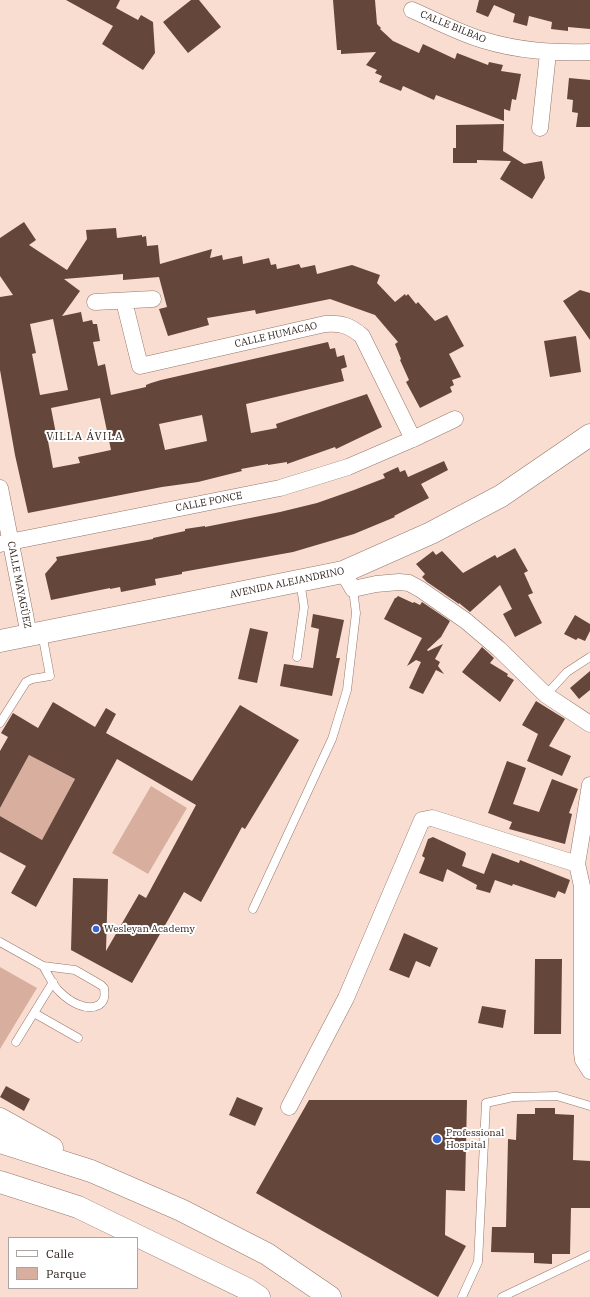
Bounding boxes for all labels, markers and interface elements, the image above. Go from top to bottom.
street label: CALLE BILBAO [418,8,488,46]
street label: CALLE HUMACAO [233,320,319,350]
district label: VILLA ÁVILA [46,430,124,444]
street label: CALLE PONCE [175,490,243,514]
street label: CALLE MAYAGÜEZ [5,540,33,630]
street label: AVENIDA ALEJANDRINO [229,565,345,601]
place label: Wesleyan Academy [104,923,195,935]
marker: Wesleyan Academy [91,924,101,934]
place label: Professional Hospital [446,1127,504,1150]
marker: Professional Hospital [431,1133,443,1145]
legend [8,1237,138,1289]
text: Calle [46,1246,74,1261]
text: Parque [46,1266,86,1281]

